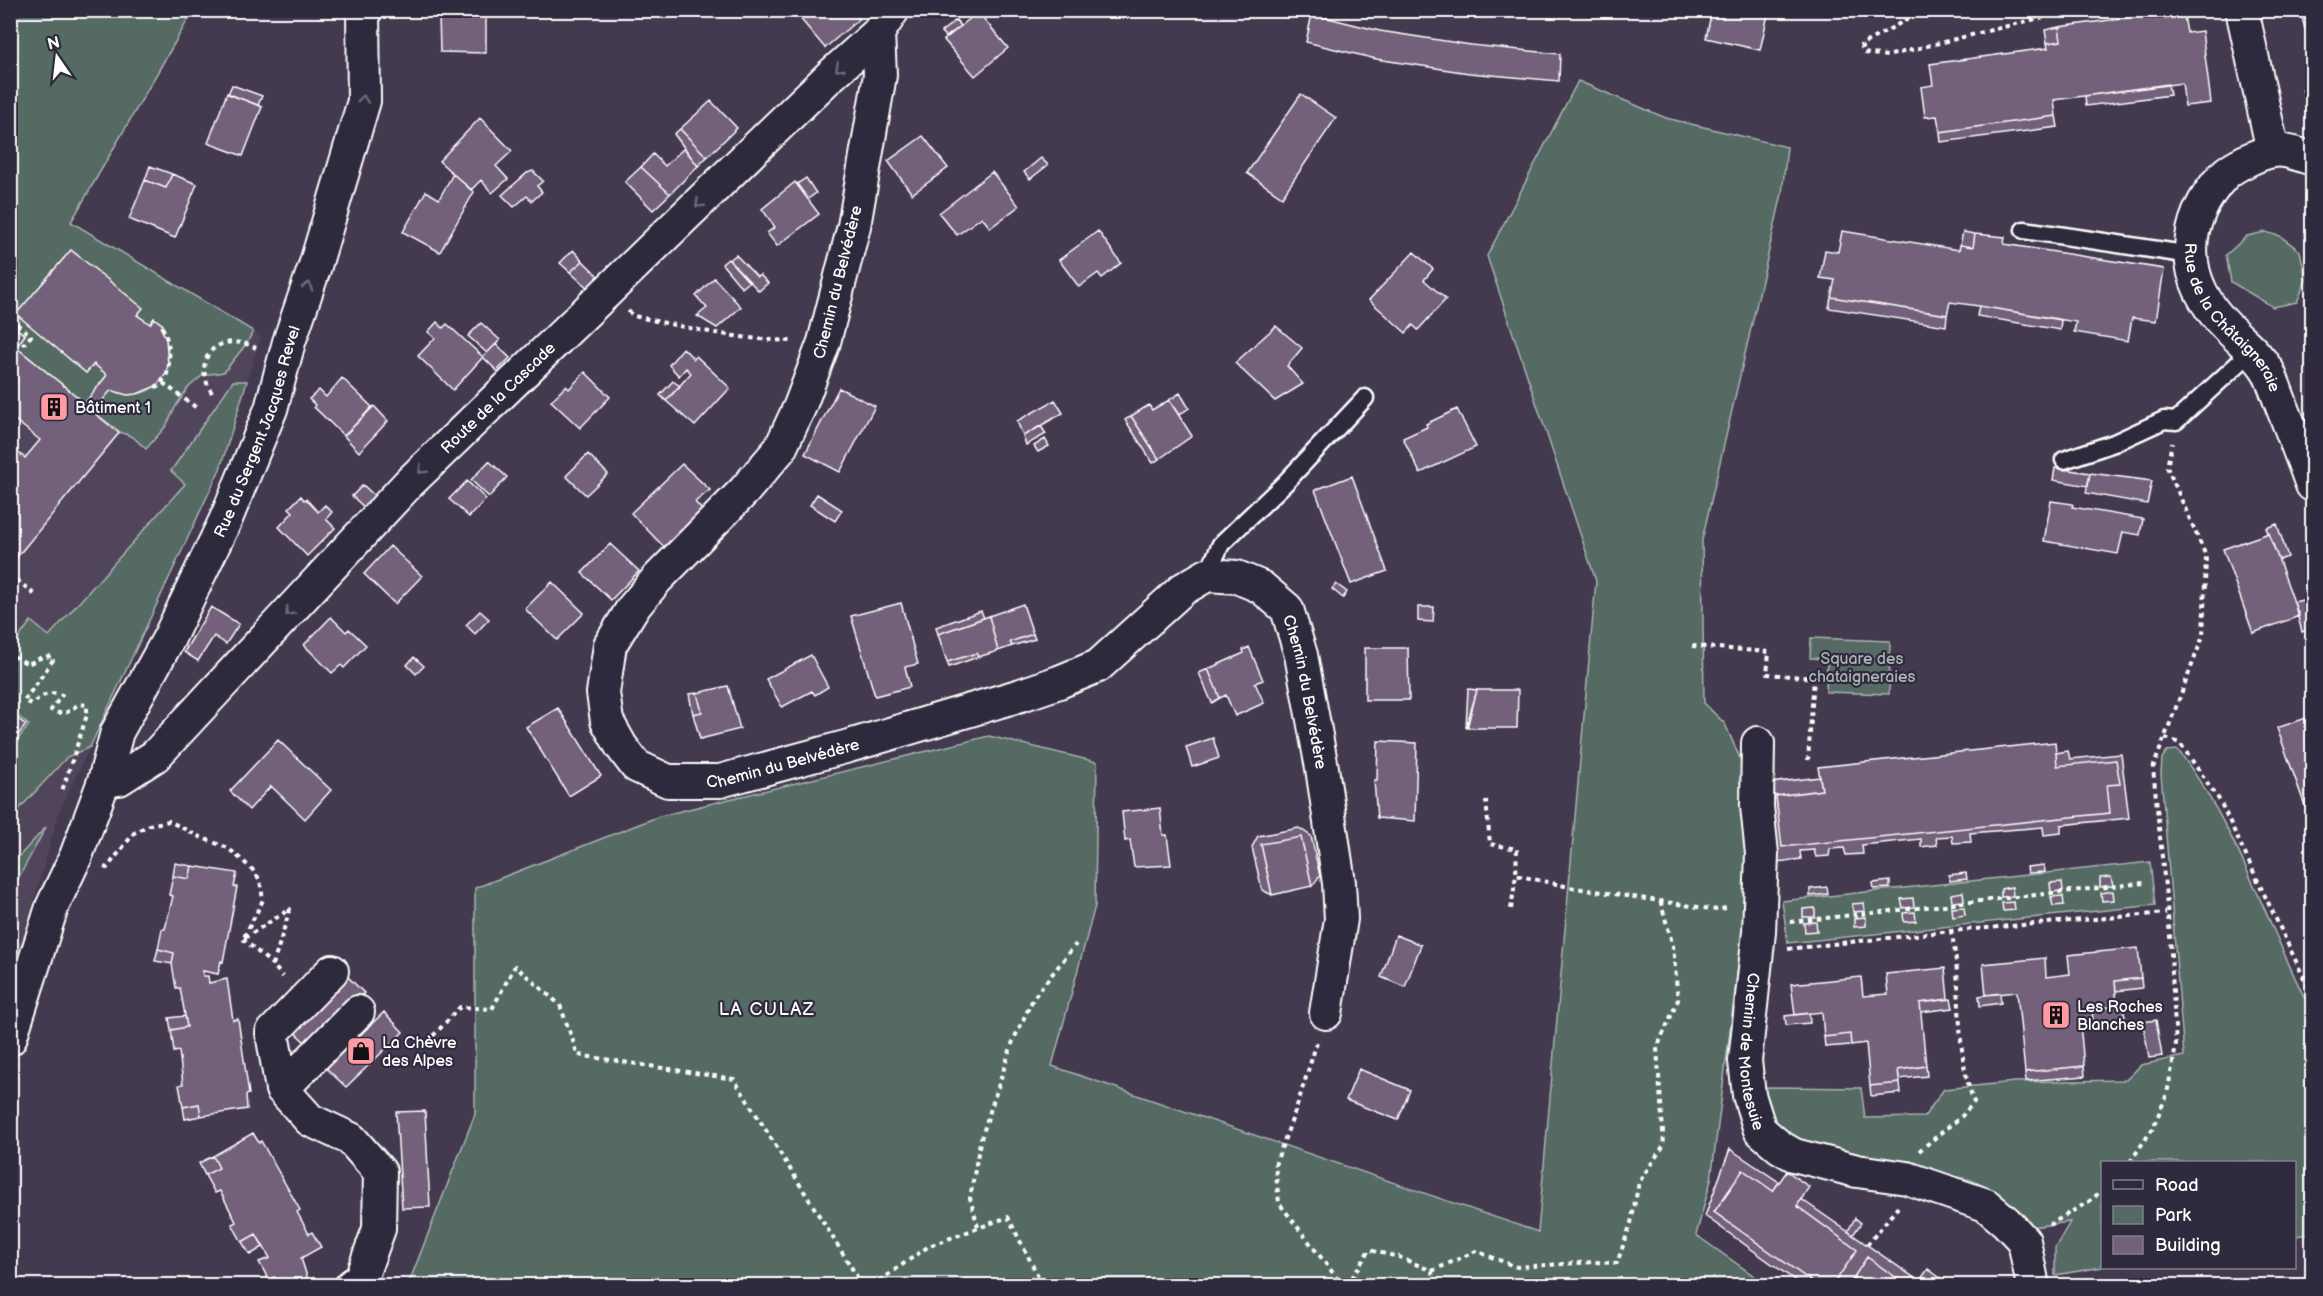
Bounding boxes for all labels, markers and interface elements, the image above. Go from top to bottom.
north arrow [27,27,87,87]
text: N [46,33,62,55]
one-way arrow [835,61,845,72]
one-way arrow [356,95,369,104]
one-way arrow [695,196,706,207]
street label: Chemin du Belvédère [810,203,867,361]
street label: Rue de la Châtaigneraie [2180,243,2284,395]
one-way arrow [301,281,313,292]
street label: Rue du Sergent Jacques Revel [211,323,305,541]
street label: Route de la Cascade [437,338,560,458]
building icon: Bâtiment 1 [38,391,70,423]
place label: Bâtiment 1 [75,399,151,418]
one-way arrow [419,463,430,474]
one-way arrow [285,606,296,616]
street label: Chemin du Belvédère [1278,613,1330,771]
park label: Square des chataigneraies [1808,650,1916,687]
street label: Chemin du Belvédère [706,735,862,792]
street label: Chemin de Montesuie [1733,972,1768,1133]
place label: Les Roches Blanches [2077,998,2163,1035]
district label: LA CULAZ [719,999,815,1020]
building icon: Les Roches Blanches [2040,999,2072,1031]
place label: La Chèvre des Alpes [382,1034,457,1071]
shop icon: La Chèvre des Alpes [345,1035,377,1067]
legend [2101,1161,2296,1269]
text: Road [2155,1175,2199,1196]
text: Park [2155,1205,2191,1226]
text: Building [2155,1235,2221,1256]

